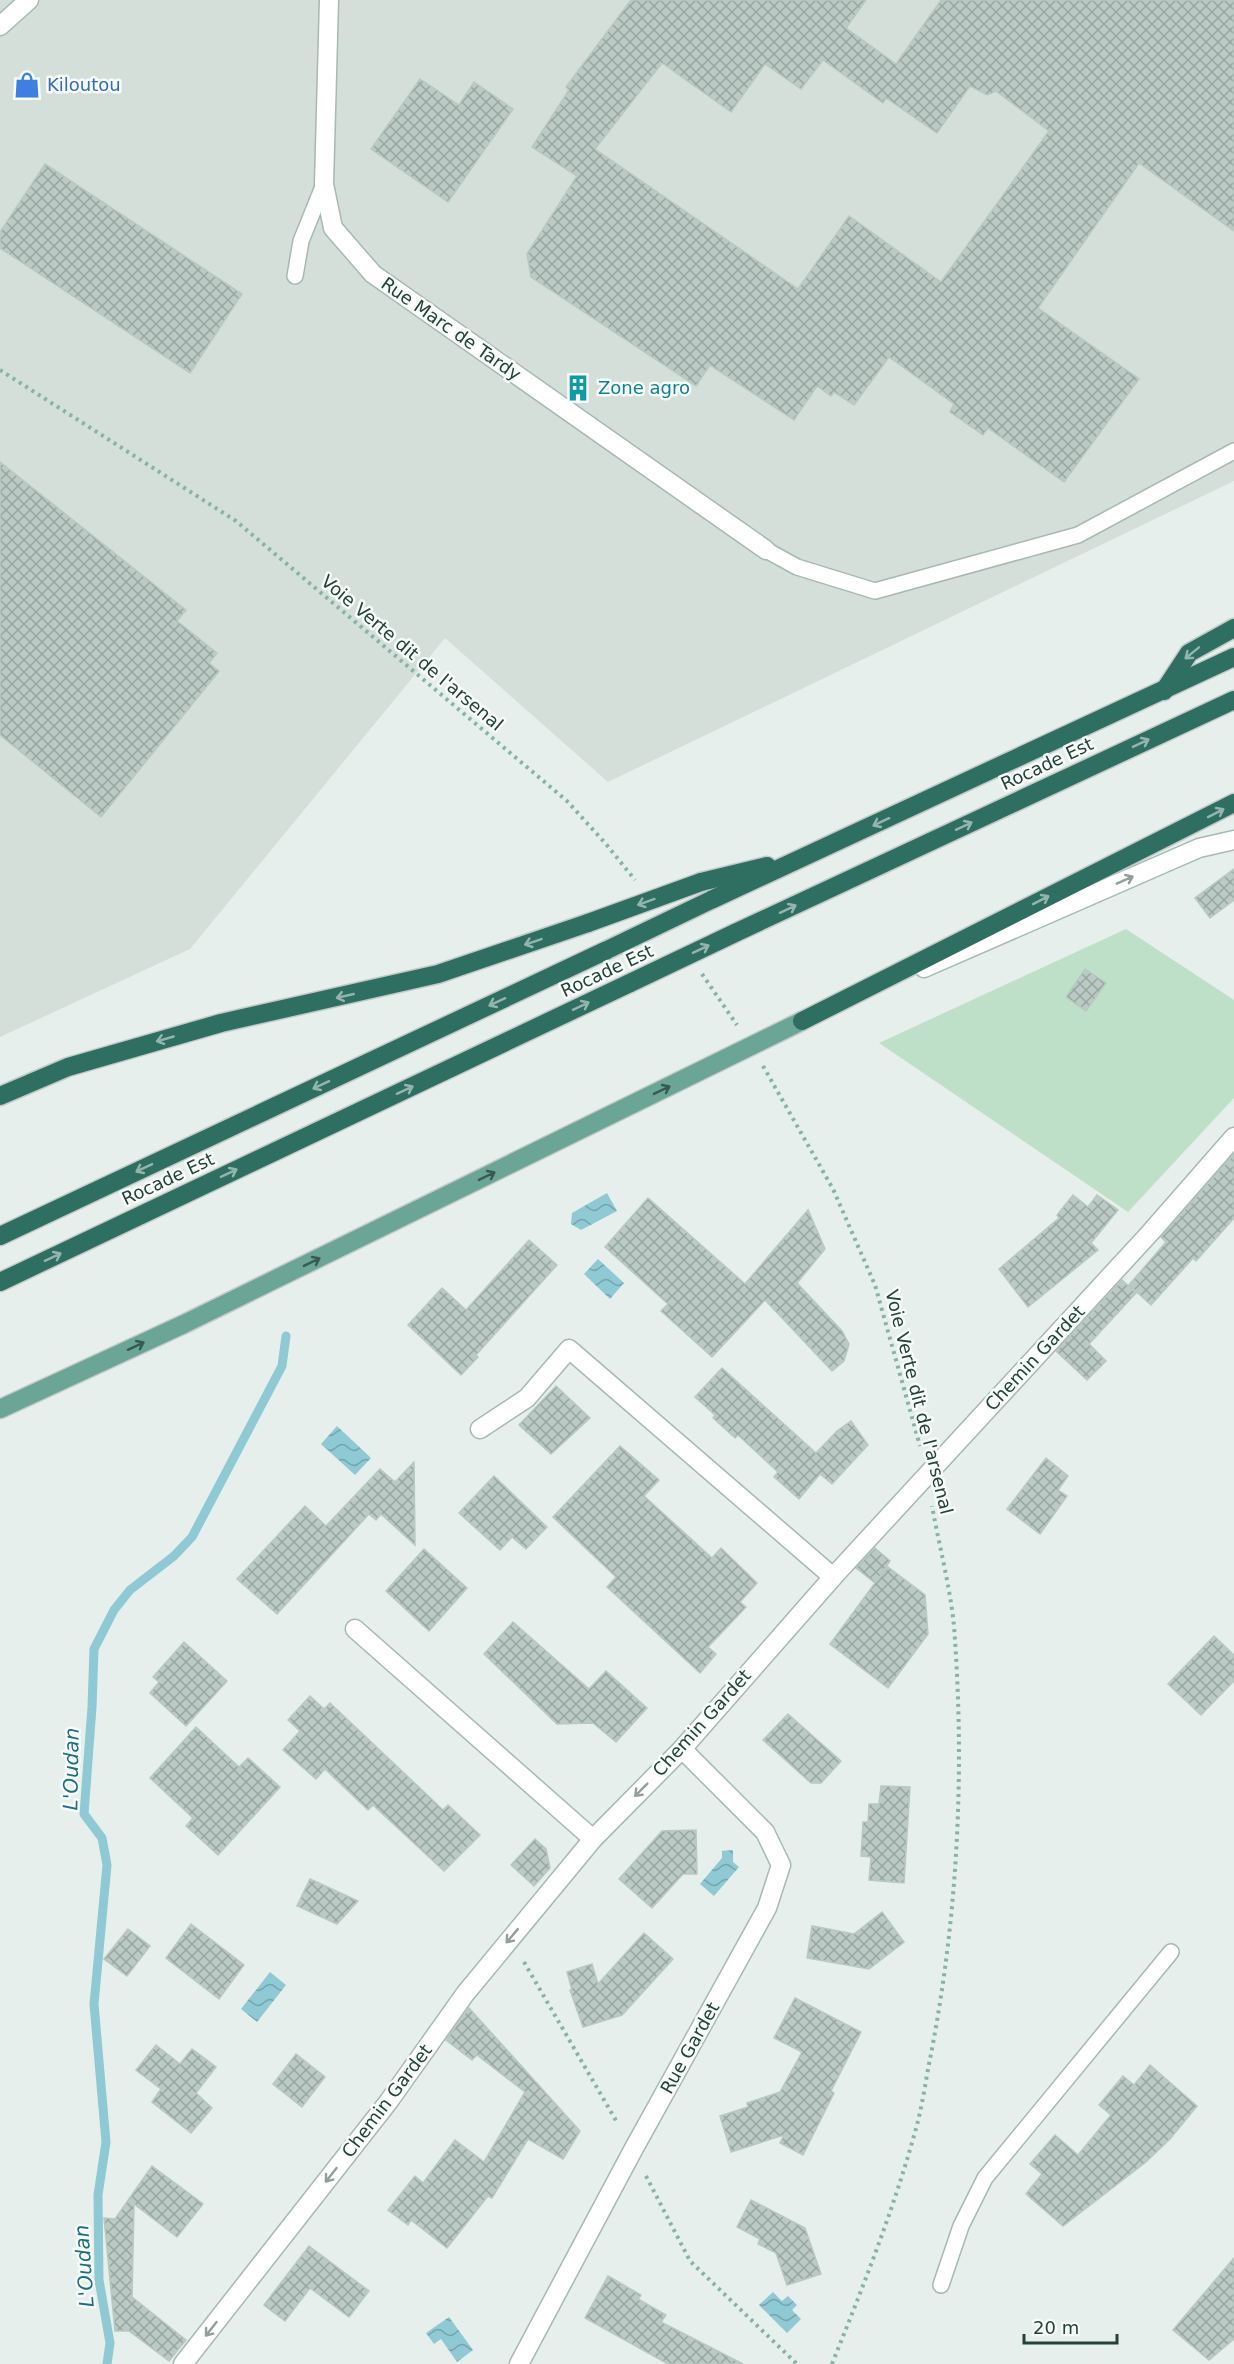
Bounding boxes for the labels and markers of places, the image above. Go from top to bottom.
shop icon: Kiloutou [12,70,42,100]
place label: Kiloutou [47,74,121,95]
building icon: Zone agro [563,373,593,403]
place label: Zone agro [598,377,690,398]

